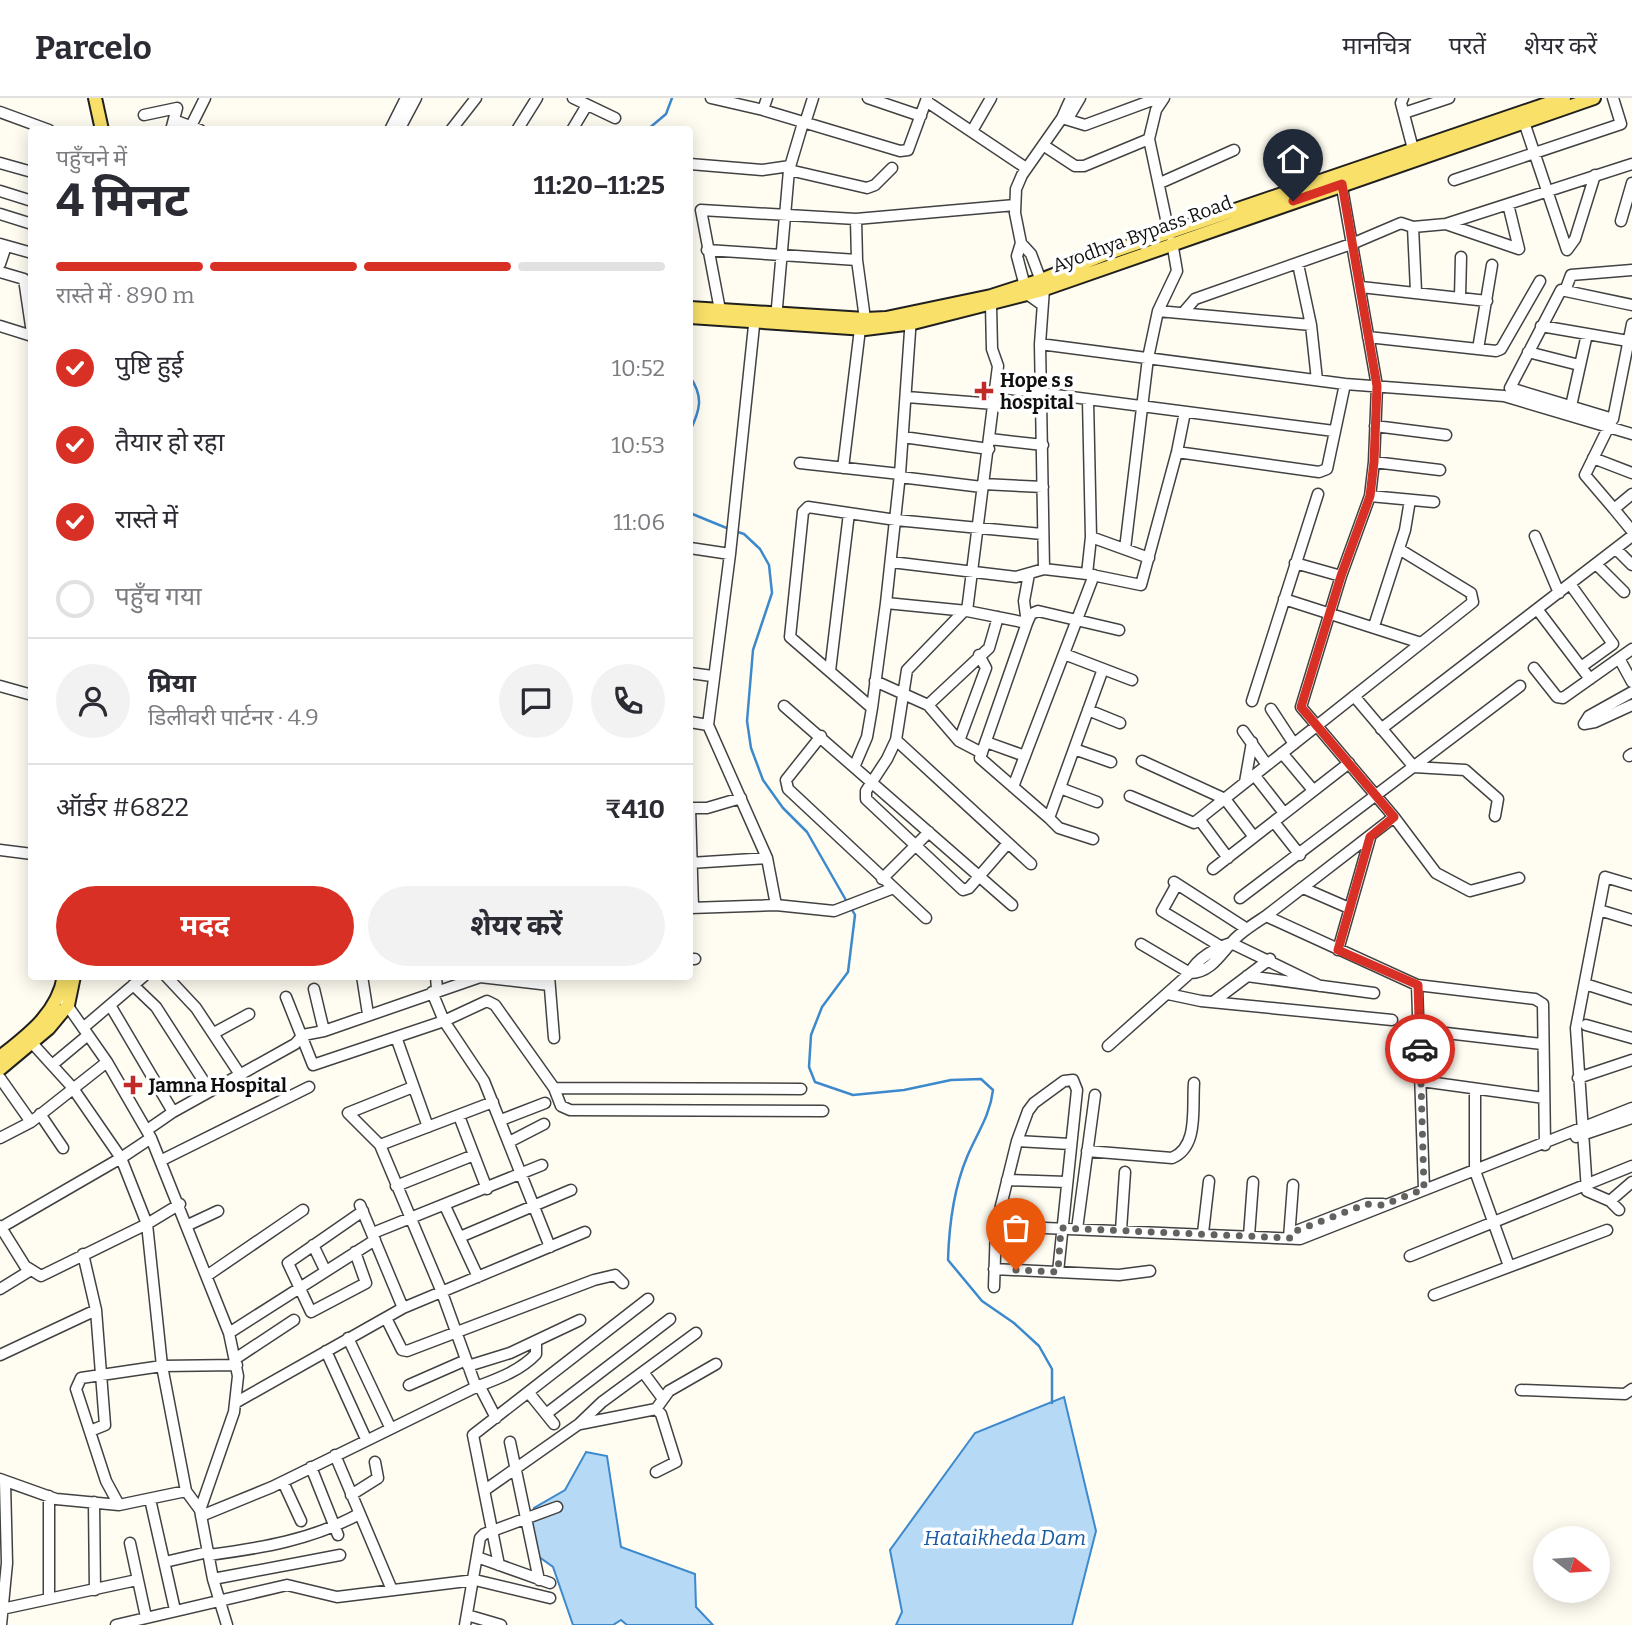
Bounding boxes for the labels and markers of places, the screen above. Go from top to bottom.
pin [1263,129,1323,201]
place label: Hope s s hospital [1000,369,1074,414]
marker: Hope s s hospital [974,381,994,401]
place label: Jamna Hospital [148,1074,287,1097]
marker: Jamna Hospital [123,1075,143,1095]
pin [986,1198,1046,1270]

